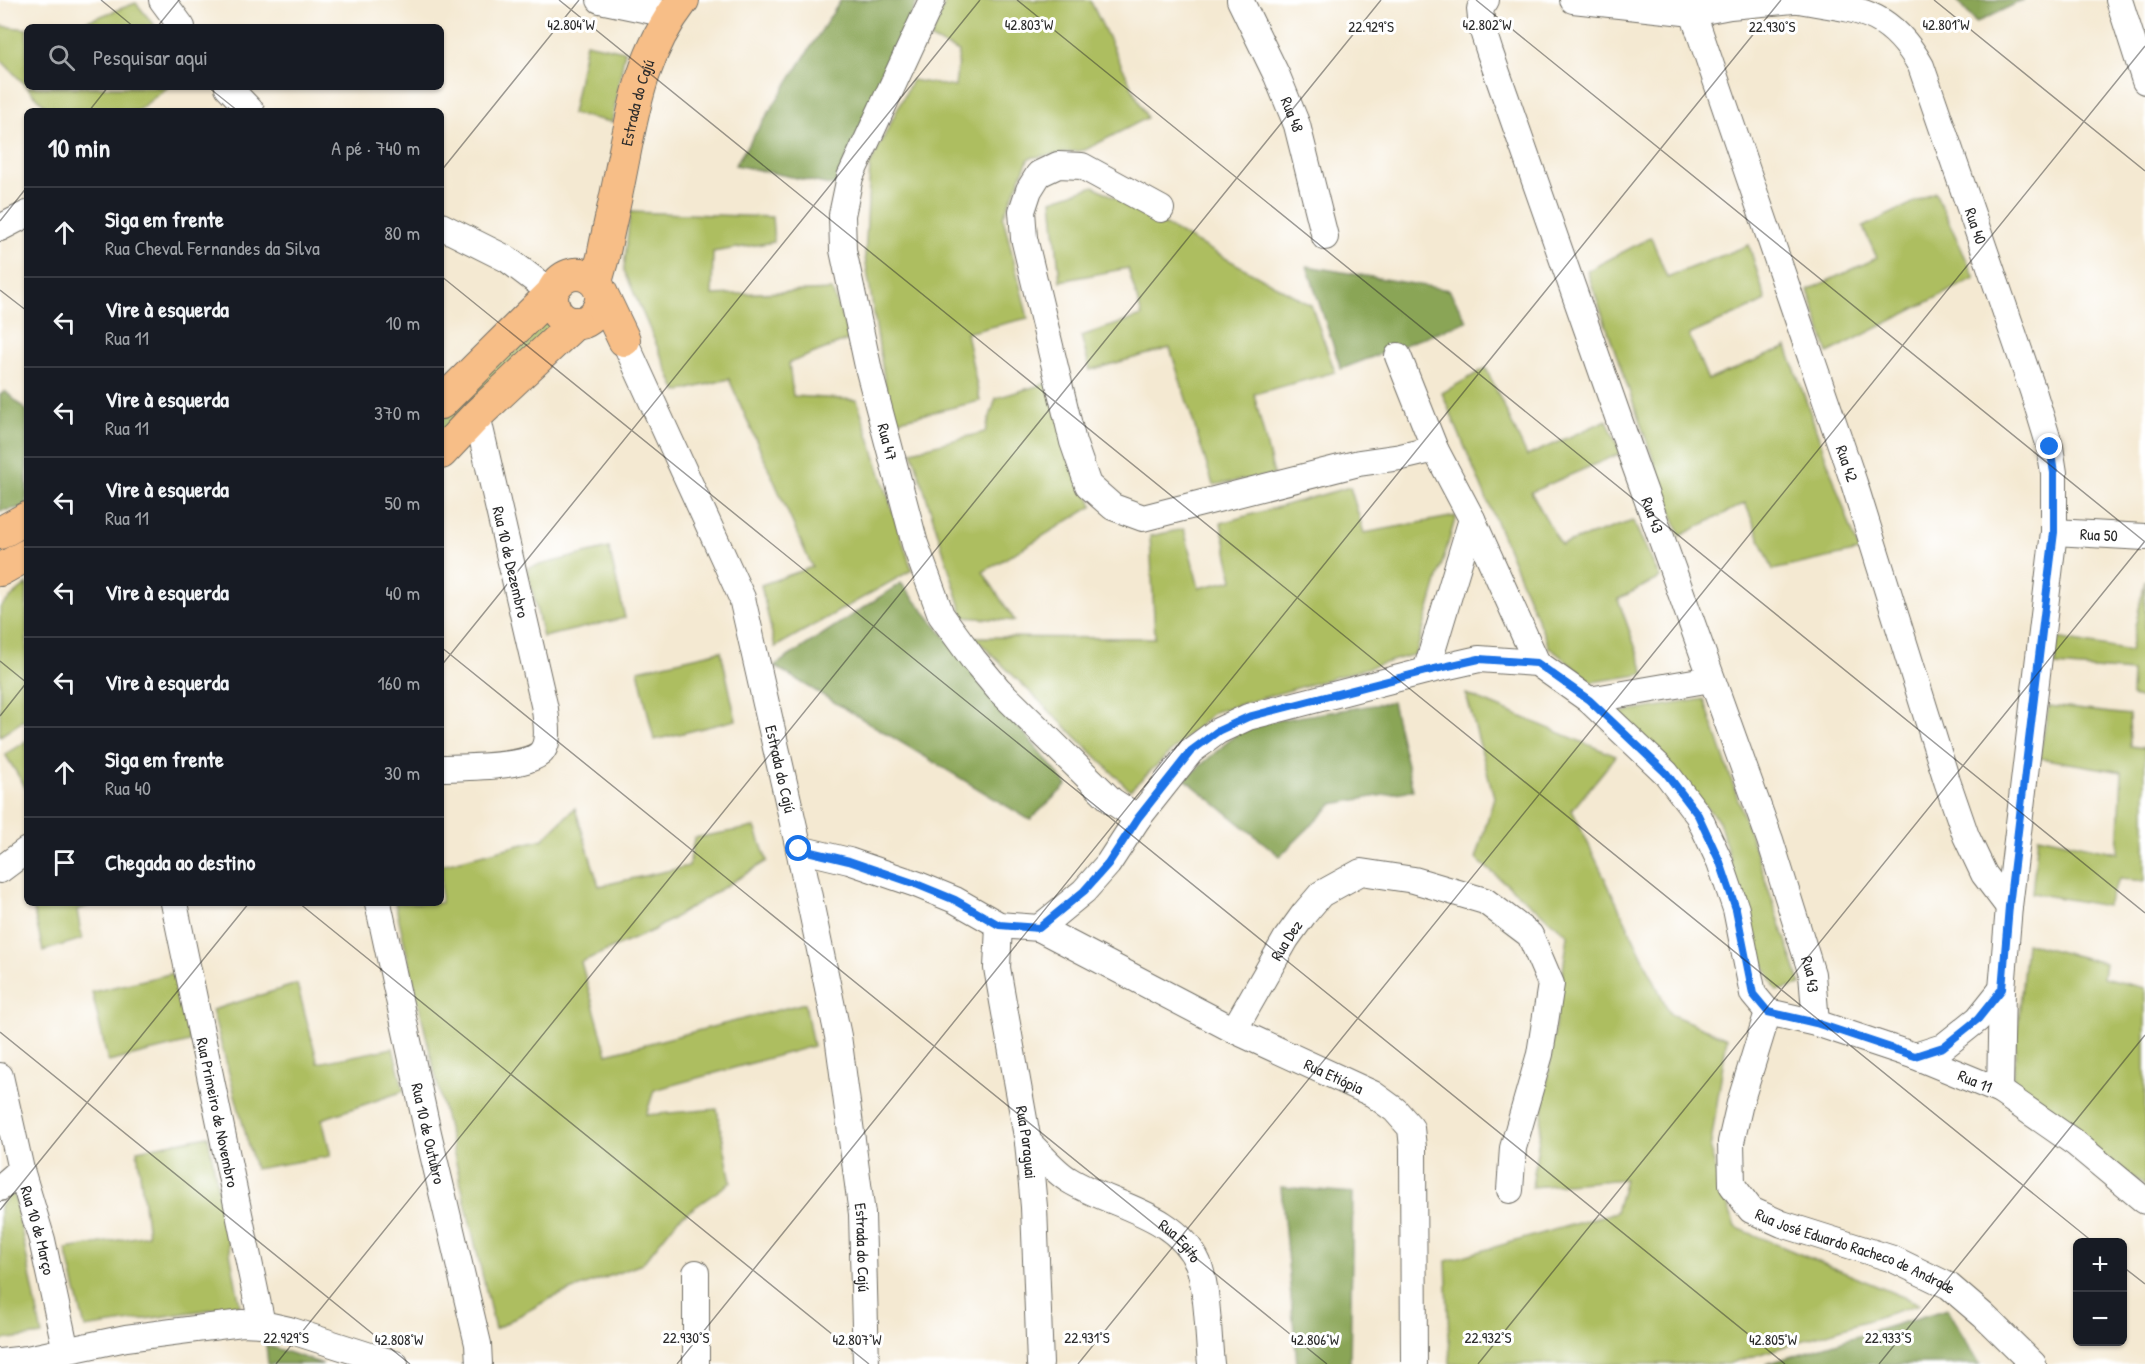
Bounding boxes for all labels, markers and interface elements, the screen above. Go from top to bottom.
text: 42.804°W [547,14,595,35]
text: 42.803°W [1005,14,1054,35]
text: 42.802°W [1463,14,1512,35]
text: 42.801°W [1922,14,1970,35]
text: 22.929°S [1348,16,1394,37]
text: 22.930°S [1749,16,1795,37]
search box [24,24,444,90]
icon: search [45,41,78,74]
text: Pesquisar aqui [93,42,208,72]
street label: Estrada do Cajú [615,55,659,148]
street label: Rua 48 [1276,93,1309,134]
text: 10 min [48,130,110,165]
text: A pé · 740 m [331,134,420,161]
text: Siga em frente [105,204,224,234]
street label: Rua 40 [1960,205,1992,247]
icon: ahead [48,216,81,249]
text: 80 m [384,219,420,246]
text: Rua Cheval Fernandes da Silva [105,234,320,261]
text: Vire à esquerda [105,294,229,324]
icon: left [48,306,81,339]
text: 10 m [386,309,420,336]
text: Rua 11 [105,324,149,351]
text: Vire à esquerda [105,384,229,414]
icon: left [48,396,81,429]
text: 370 m [374,399,420,426]
text: Rua 11 [105,414,149,441]
street label: Rua 47 [872,421,903,463]
route end [2036,433,2062,459]
street label: Rua 42 [1831,442,1864,485]
text: Vire à esquerda [105,474,229,504]
icon: left [48,486,81,519]
text: 50 m [384,489,420,516]
street label: Rua 43 [1636,494,1670,536]
text: Rua 11 [105,504,149,531]
street label: Rua 10 de Dezembro [487,504,535,620]
street label: Rua 50 [2080,522,2118,546]
icon: left [48,576,81,609]
text: Vire à esquerda [105,577,229,607]
text: 40 m [385,579,420,606]
icon: left [48,666,81,699]
text: Vire à esquerda [105,667,229,697]
text: 160 m [378,669,420,696]
street label: Estrada do Cajú [760,723,802,815]
text: Siga em frente [105,744,224,774]
icon: ahead [48,756,81,789]
text: 30 m [384,759,420,786]
text: Rua 40 [105,774,151,801]
route start [785,835,811,861]
icon: arrive [48,846,81,879]
text: Chegada ao destino [105,847,255,877]
street label: Rua Dez [1265,915,1308,964]
street label: Rua 43 [1796,953,1824,993]
street label: Rua Primeiro de Novembro [191,1036,244,1190]
street label: Rua Etiópia [1301,1053,1367,1099]
street label: Rua 11 [1955,1064,1996,1098]
street label: Rua 10 de Outubro [406,1081,451,1187]
street label: Rua Paraguai [1011,1104,1042,1180]
street label: Rua 10 de Março [15,1183,60,1277]
street label: Estrada do Cajú [850,1201,875,1293]
street label: Rua José Eduardo Racheco de Andrade [1752,1202,1961,1299]
street label: Rua Egito [1155,1214,1207,1266]
map controls [2073,1238,2127,1346]
button: + [2073,1238,2127,1292]
button: − [2073,1292,2127,1346]
text: 22.929°S [263,1327,309,1348]
text: 22.930°S [663,1327,709,1348]
text: 22.931°S [1064,1327,1110,1348]
text: 22.932°S [1465,1327,1512,1348]
text: 22.933°S [1865,1327,1911,1348]
text: 42.808°W [375,1329,424,1350]
text: 42.807°W [832,1329,882,1350]
text: 42.806°W [1291,1329,1340,1350]
text: 42.805°W [1749,1329,1798,1350]

